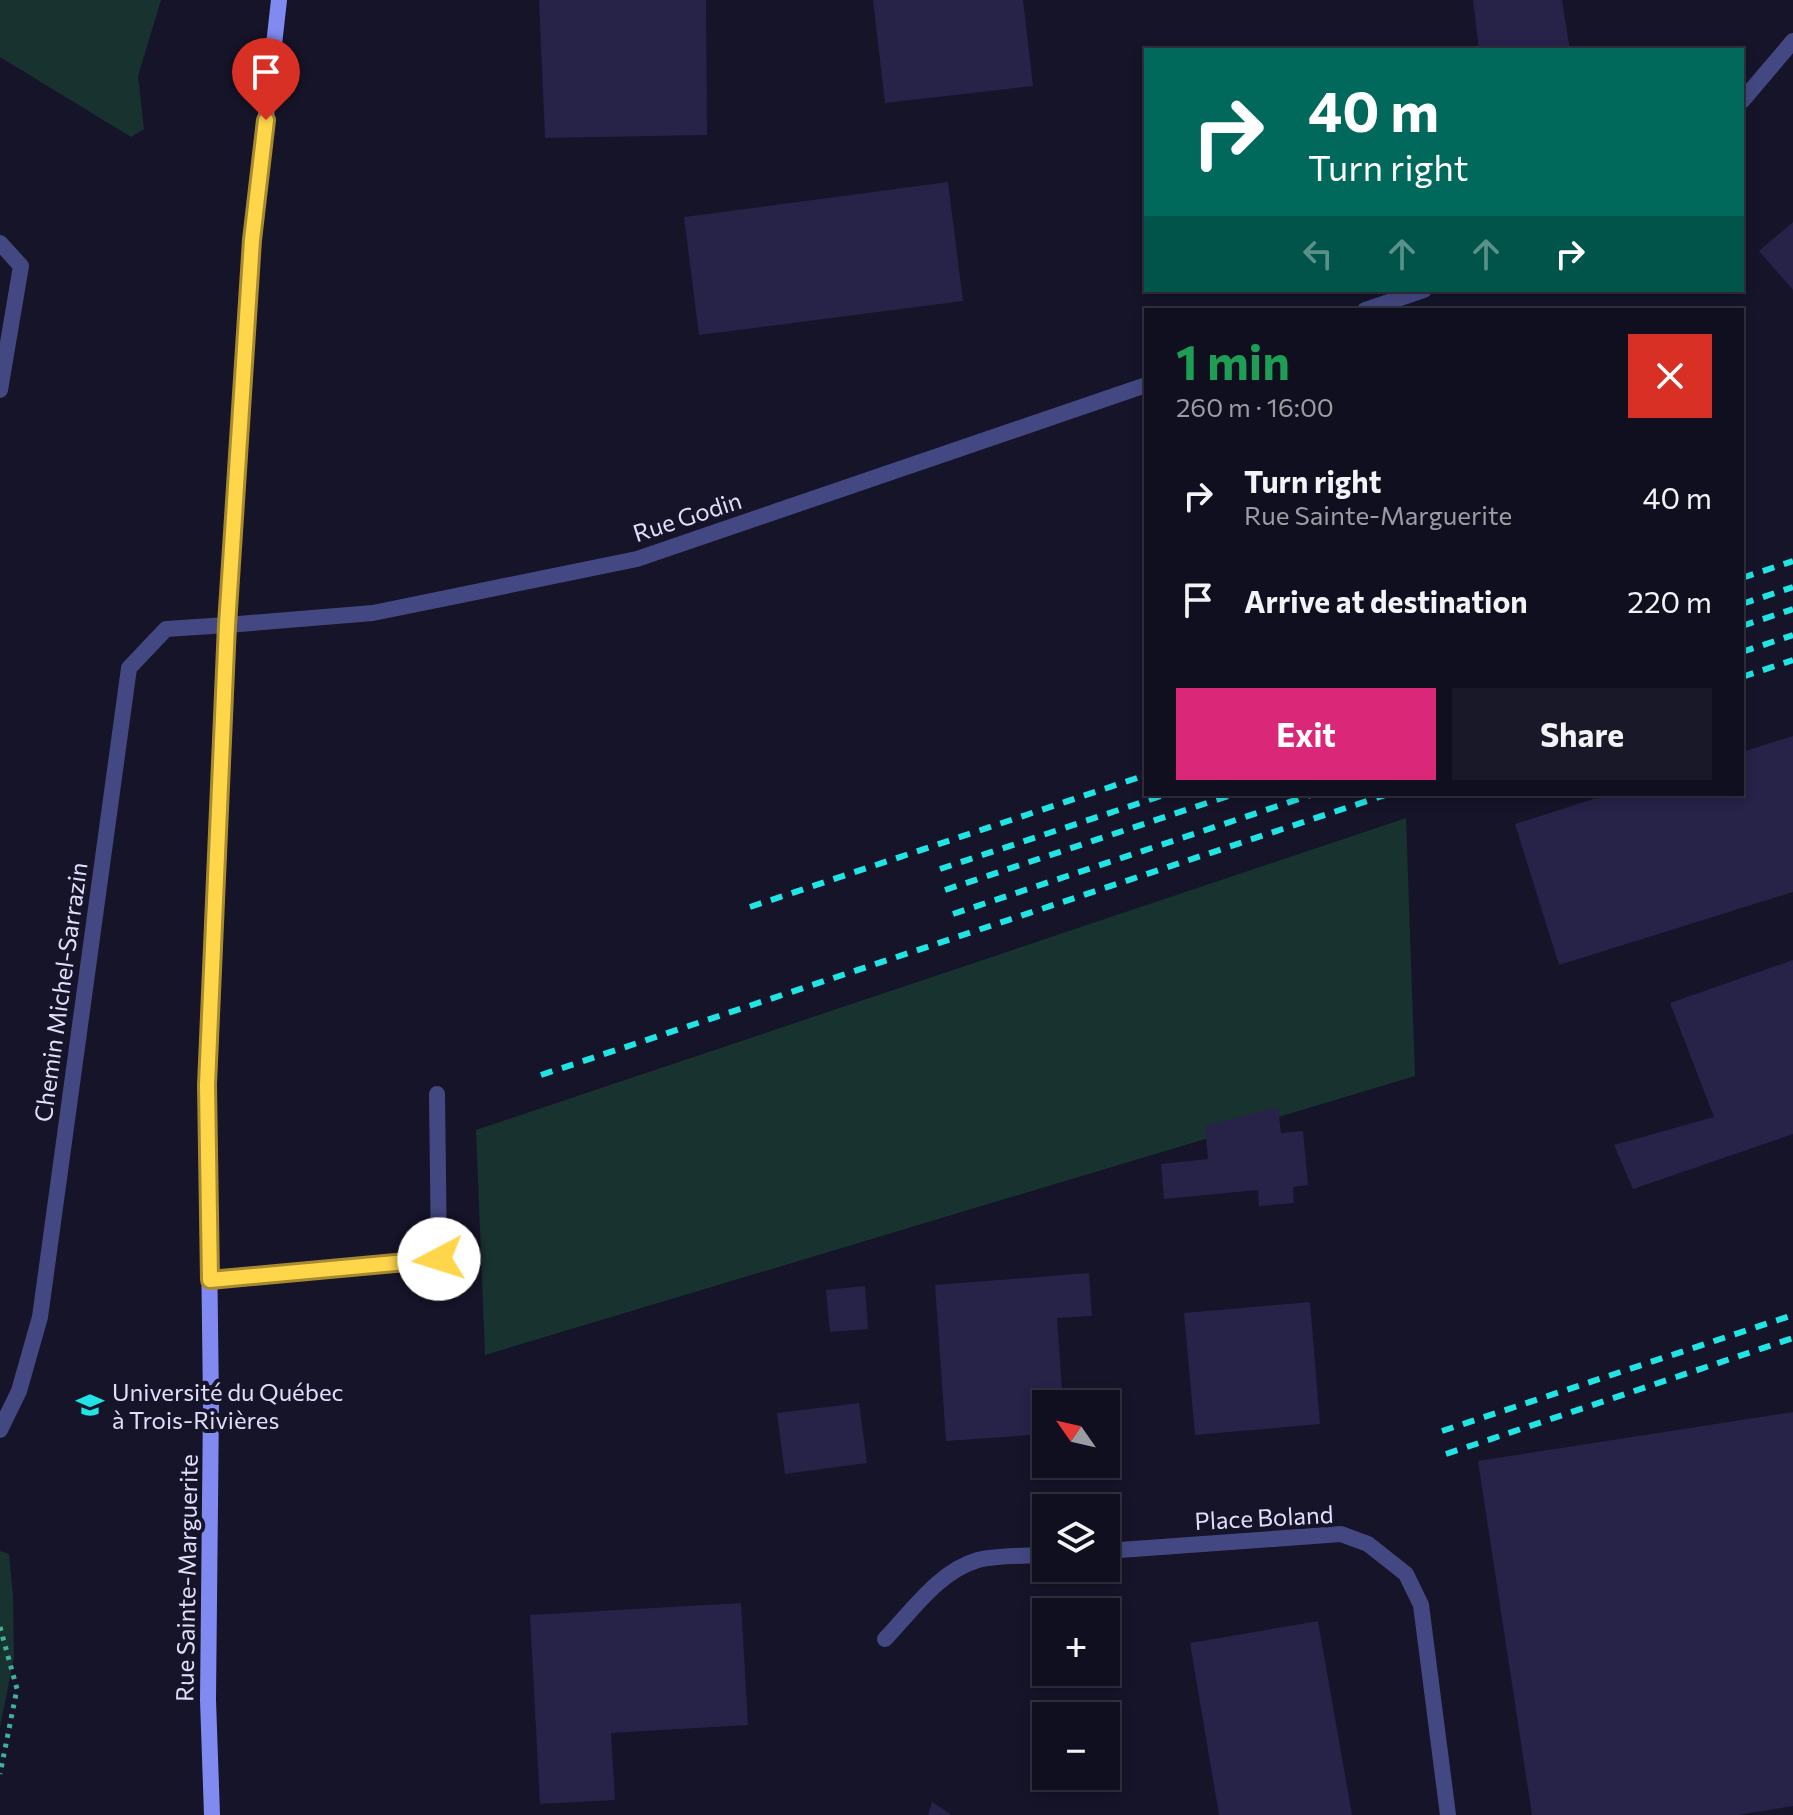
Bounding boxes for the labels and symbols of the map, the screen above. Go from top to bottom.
pin [232,38,300,120]
street label: Rue Godin [629,485,745,547]
street label: Chemin Michel-Sarrazin [27,860,93,1124]
position arrow [397,1217,481,1301]
place label: Université du Québec à Trois-Rivières [112,1377,343,1434]
school or university icon: Université du Québec à Trois-Rivières [75,1390,105,1420]
north arrow [1032,1390,1120,1478]
street label: Rue Sainte-Marguerite [169,1454,203,1702]
street label: Place Boland [1194,1499,1334,1535]

